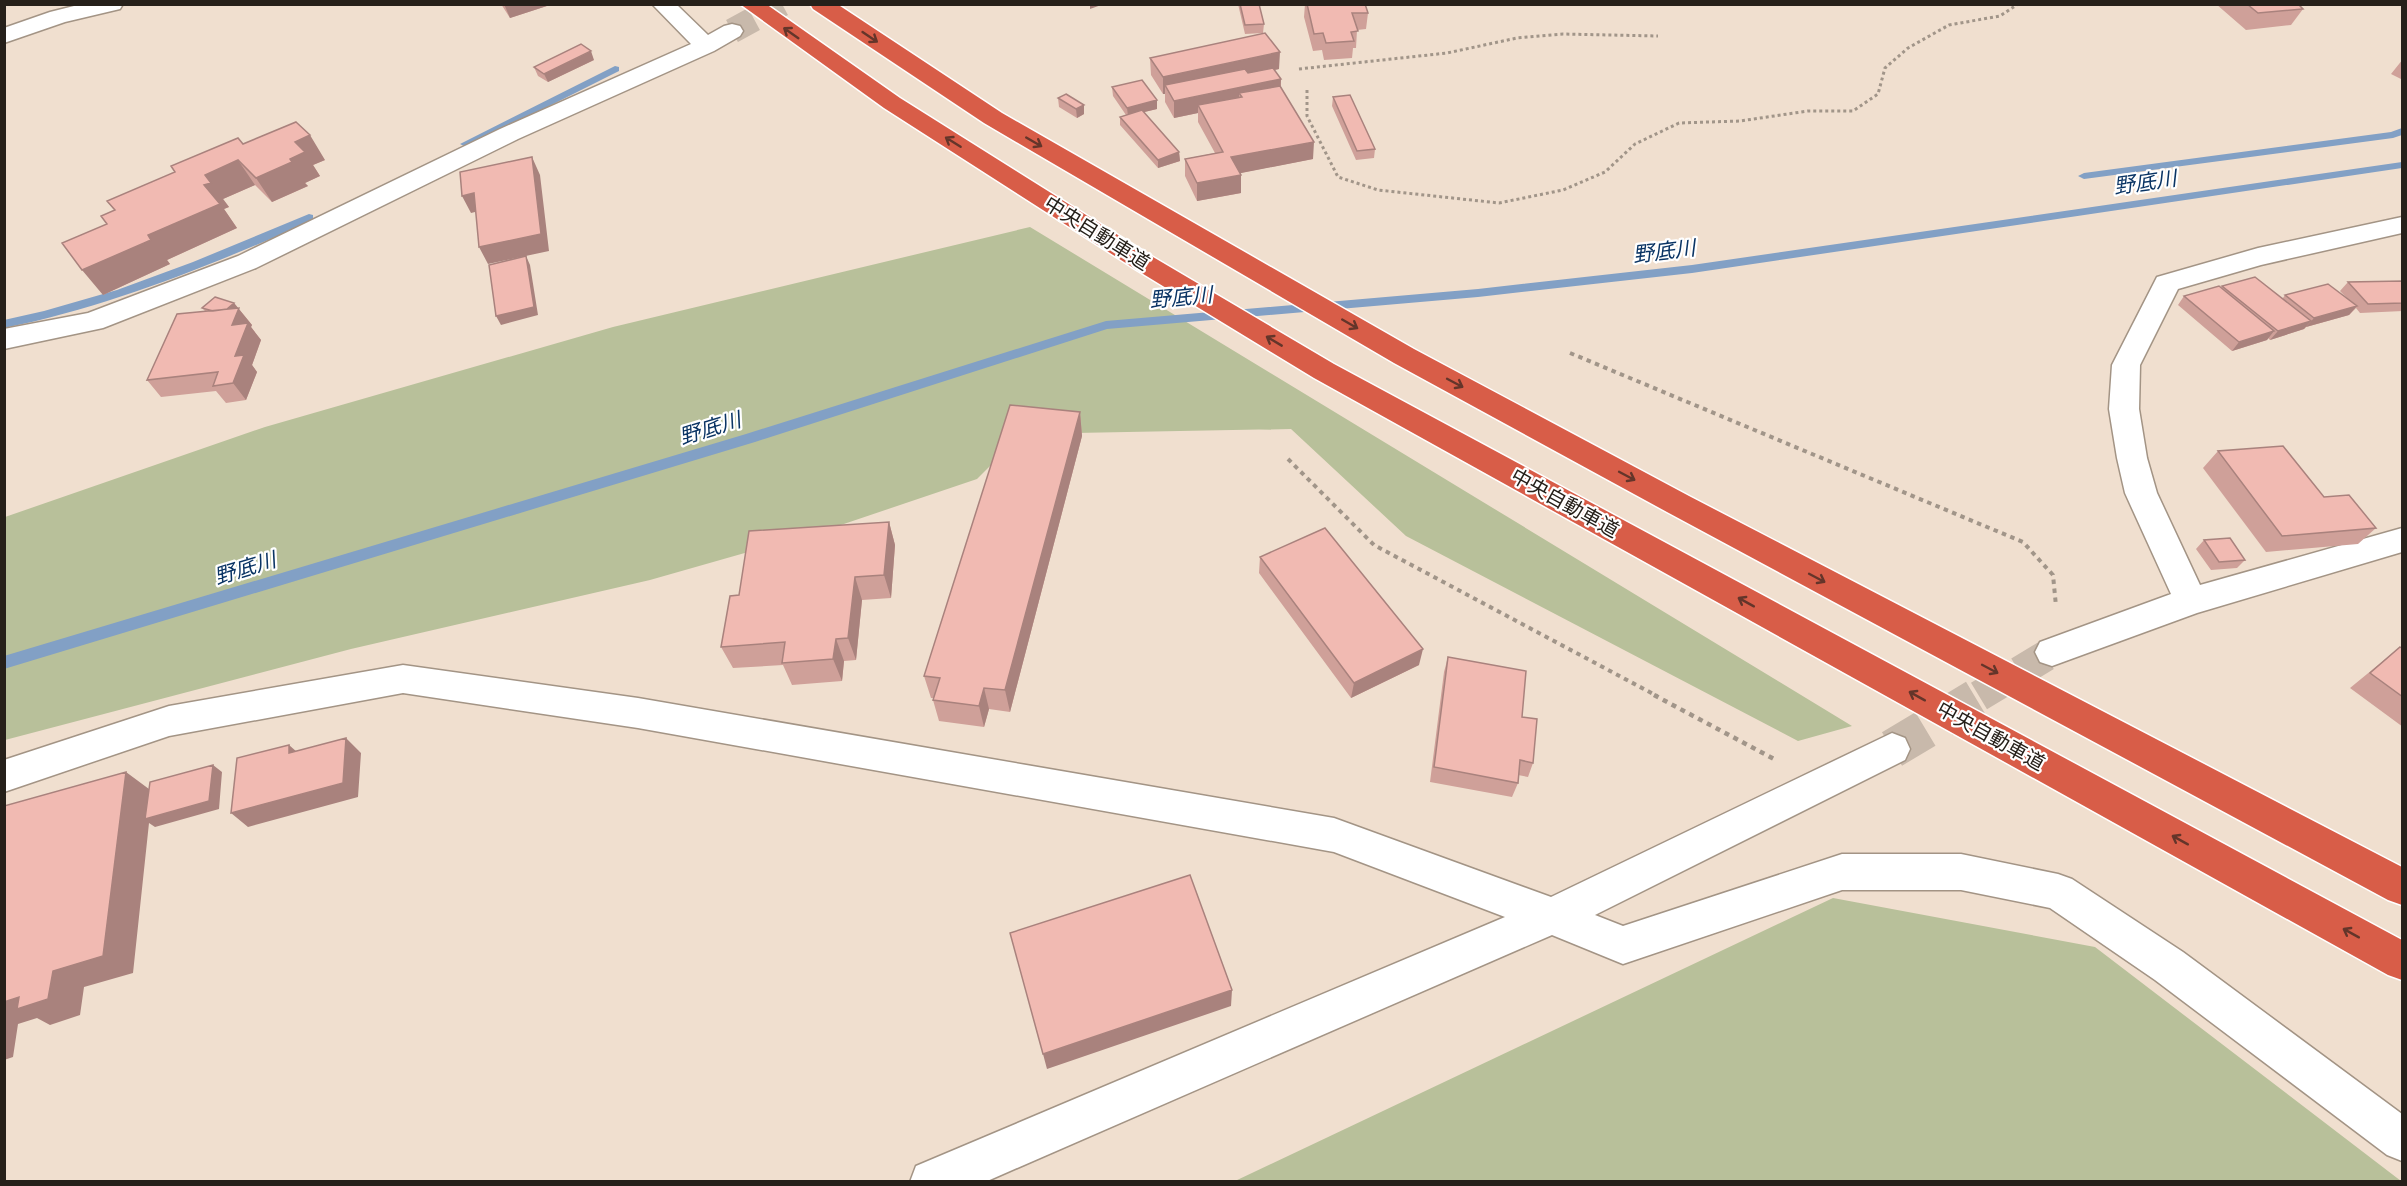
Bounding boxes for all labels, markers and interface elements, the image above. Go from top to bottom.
one-way arrow [784,27,800,39]
one-way arrow [861,31,878,43]
one-way arrow [945,135,962,147]
one-way arrow [1025,136,1042,148]
water label: 野底川 [2112,165,2180,199]
street label: 中央自動車道 [1040,191,1154,275]
water label: 野底川 [1631,235,1699,267]
water label: 野底川 [1149,282,1215,312]
one-way arrow [1341,318,1358,330]
one-way arrow [1266,335,1283,347]
one-way arrow [1446,377,1463,389]
water label: 野底川 [676,406,746,449]
street label: 中央自動車道 [1507,463,1623,543]
one-way arrow [1617,471,1635,482]
water label: 野底川 [211,546,281,589]
one-way arrow [1808,572,1825,584]
one-way arrow [1738,596,1755,608]
one-way arrow [1980,664,1998,675]
one-way arrow [1909,690,1926,702]
street label: 中央自動車道 [1933,696,2049,776]
one-way arrow [2172,834,2189,846]
one-way arrow [2343,927,2360,939]

